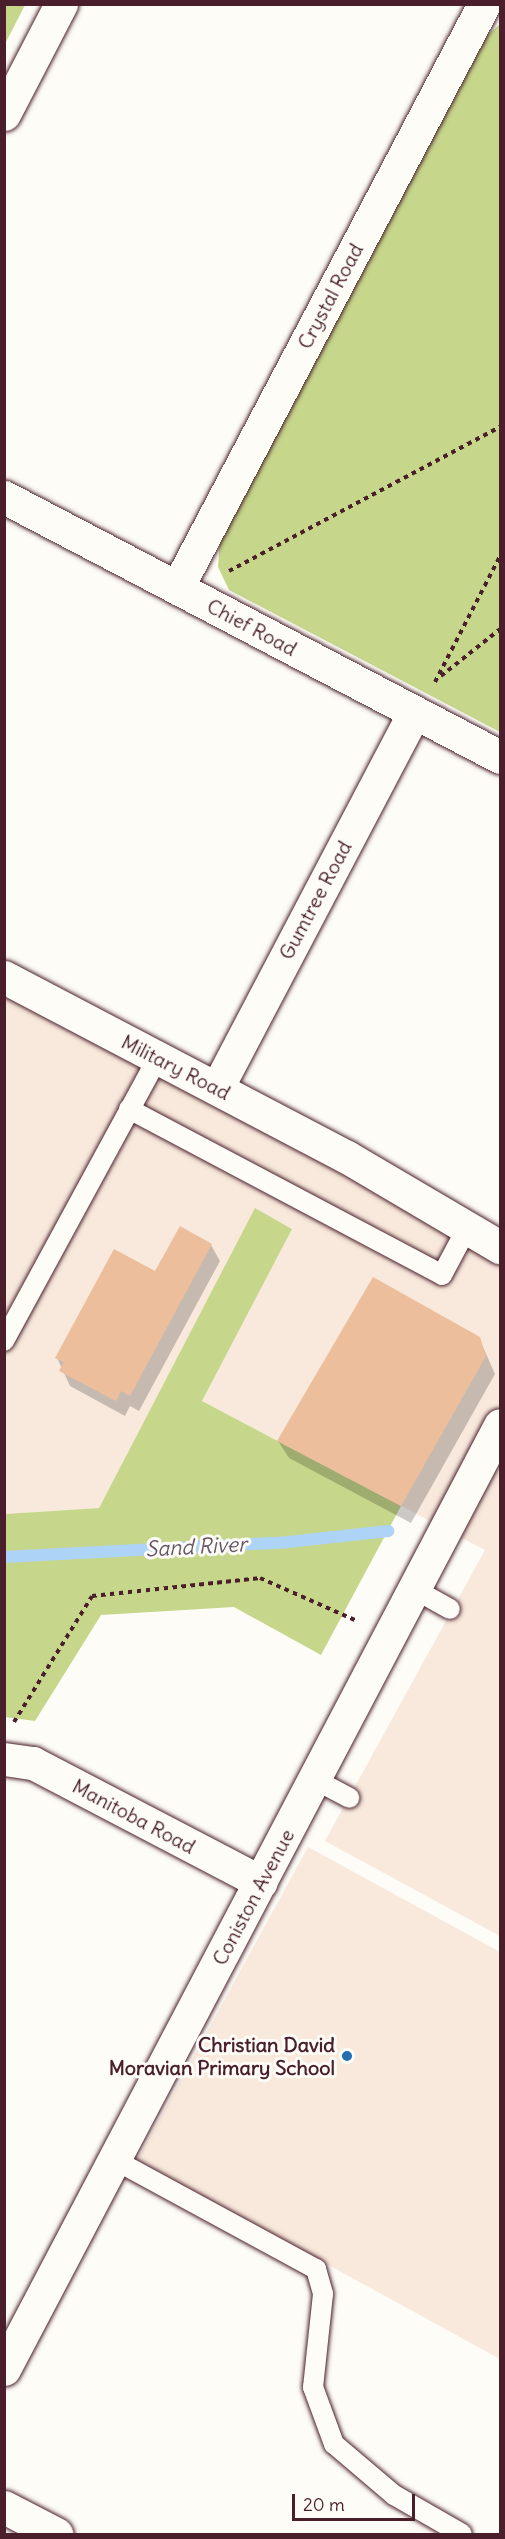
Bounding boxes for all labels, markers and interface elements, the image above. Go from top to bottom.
street label: Crystal Road [292,239,368,353]
street label: Chief Road [203,593,301,661]
street label: Gumtree Road [274,837,356,963]
street label: Military Road [118,1029,234,1105]
water label: Sand River [145,1532,247,1562]
street label: Manitoba Road [68,1774,200,1858]
street label: Coniston Avenue [207,1825,299,1969]
place label: Christian David Moravian Primary School [109,2032,335,2079]
marker: Christian David Moravian Primary School [340,2049,354,2063]
scale bar [295,2482,418,2520]
text: 20 m [303,2493,345,2516]

